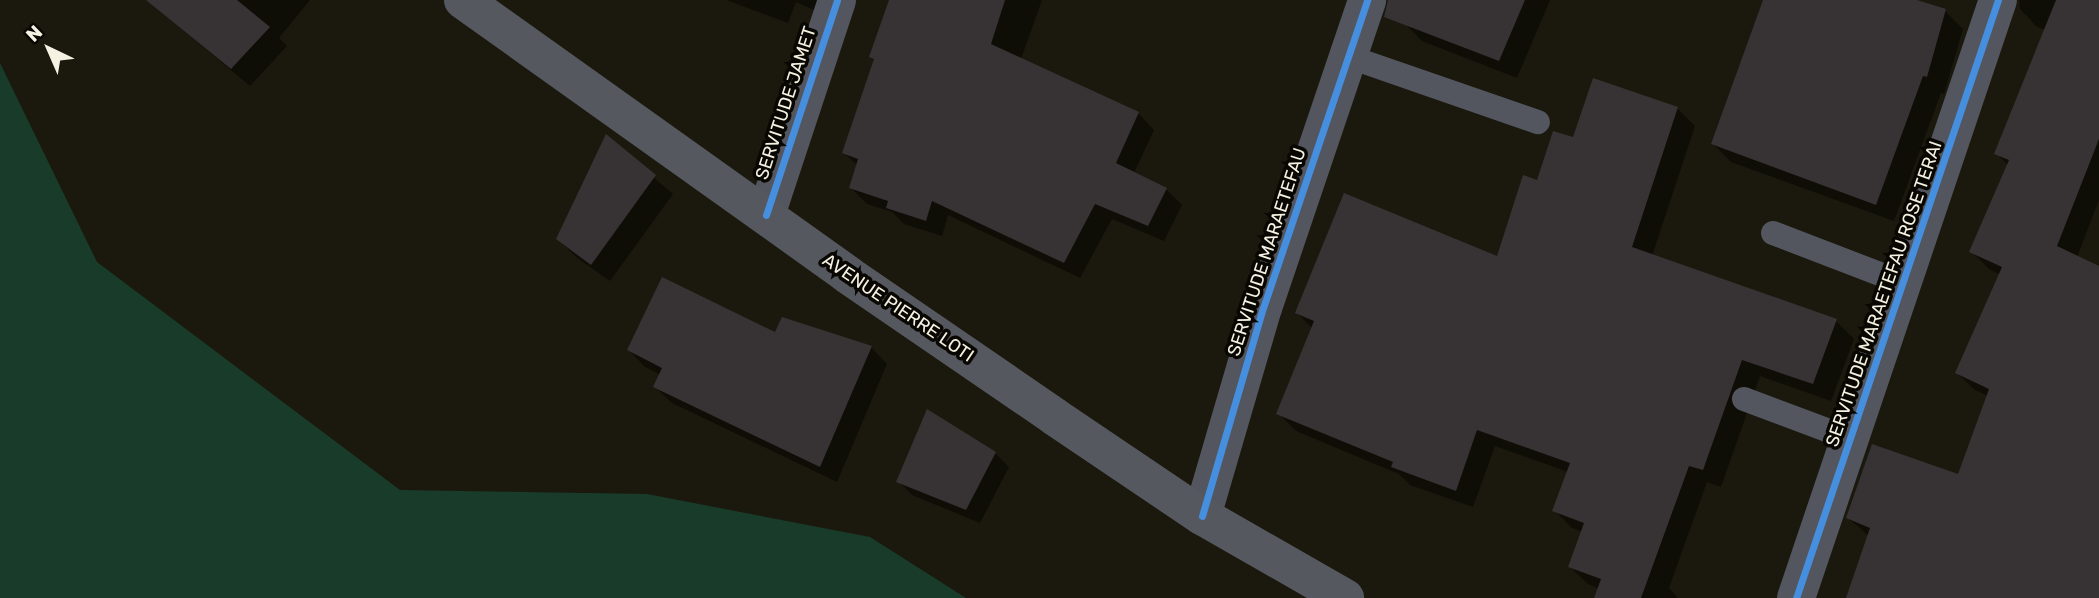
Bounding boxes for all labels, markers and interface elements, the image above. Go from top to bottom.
north arrow [14,14,84,84]
text: N [21,21,47,47]
street label: SERVITUDE JAMET [751,24,821,182]
street label: SERVITUDE MARAETEFAU ROSE TERAI [1821,138,1947,450]
street label: SERVITUDE MARAETEFAU [1223,145,1311,359]
street label: AVENUE PIERRE LOTI [818,249,978,367]

